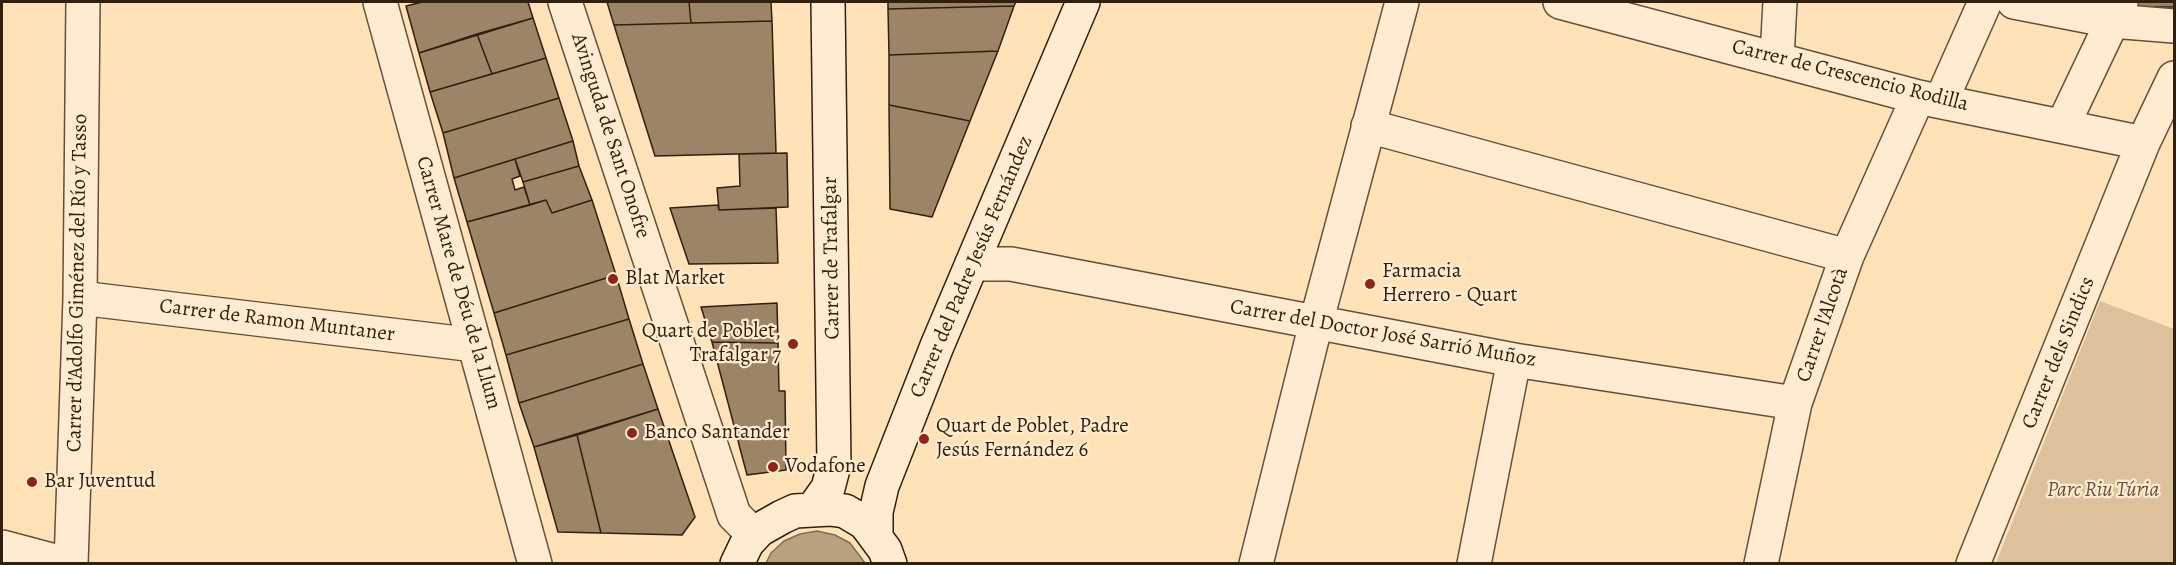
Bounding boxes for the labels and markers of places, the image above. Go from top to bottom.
place label: Farmacia Herrero - Quart [1382,259,1517,309]
place label: Blat Market [625,266,725,292]
marker: Blat Market [606,272,620,286]
marker: Farmacia Herrero - Quart [1363,277,1377,291]
place label: Quart de Poblet, Trafalgar 7 [642,319,781,369]
marker: Quart de Poblet, Trafalgar 7 [786,337,800,351]
place label: Quart de Poblet, Padre Jesús Fernández 6 [936,414,1129,464]
place label: Banco Santander [644,420,790,446]
marker: Banco Santander [625,426,639,440]
marker: Quart de Poblet, Padre Jesús Fernández 6 [917,432,931,446]
place label: Vodafone [785,454,866,480]
marker: Vodafone [766,460,780,474]
place label: Bar Juventud [44,469,156,495]
marker: Bar Juventud [25,475,39,489]

